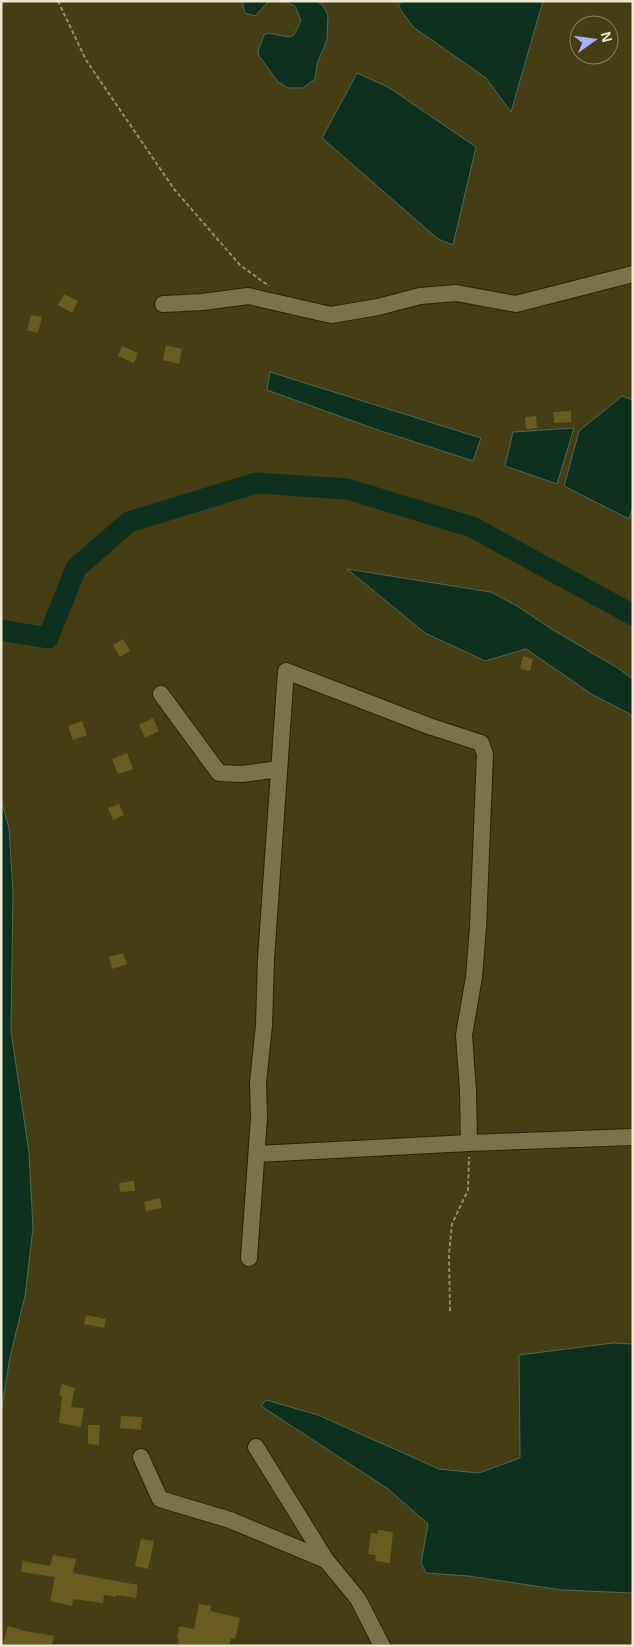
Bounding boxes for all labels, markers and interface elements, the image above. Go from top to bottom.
north arrow [569,15,619,65]
text: N [598,30,616,44]

